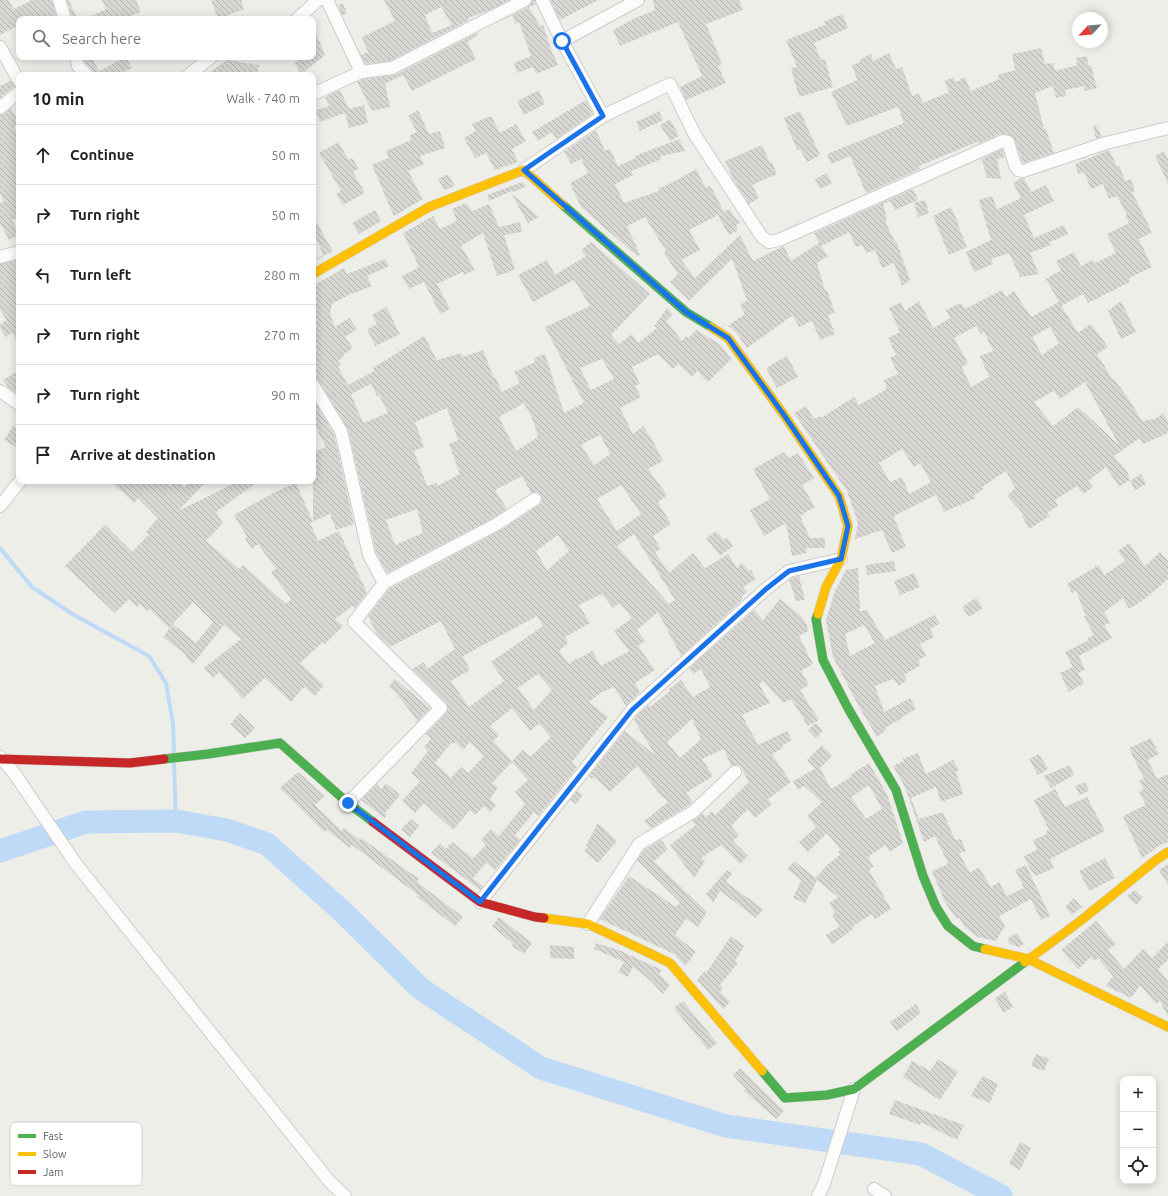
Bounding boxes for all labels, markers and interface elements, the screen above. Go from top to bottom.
north arrow [1072,12,1108,48]
search box [16,16,316,60]
icon: search [30,27,52,49]
text: Search here [62,30,141,47]
route start [553,32,571,50]
text: 10 min [32,89,85,108]
text: Walk · 740 m [226,91,300,105]
icon: ahead [32,144,54,166]
text: Continue [70,146,134,163]
text: 50 m [271,148,300,162]
icon: right [32,204,54,226]
text: Turn right [70,206,140,223]
text: 50 m [271,208,300,222]
icon: left [32,264,54,286]
text: Turn left [70,266,131,283]
text: 280 m [264,268,300,282]
icon: right [32,324,54,346]
text: Turn right [70,326,140,343]
text: 270 m [264,328,300,342]
icon: right [32,384,54,406]
text: Turn right [70,386,140,403]
text: 90 m [271,388,300,402]
icon: arrive [32,444,54,466]
text: Arrive at destination [70,446,216,463]
route end [339,794,357,812]
map controls [1120,1076,1156,1184]
button: + [1120,1076,1156,1112]
button: − [1120,1112,1156,1148]
legend [10,1122,142,1186]
text: Fast [43,1130,64,1142]
text: Slow [43,1148,67,1160]
button: locate [1120,1148,1156,1184]
text: Jam [43,1166,64,1178]

